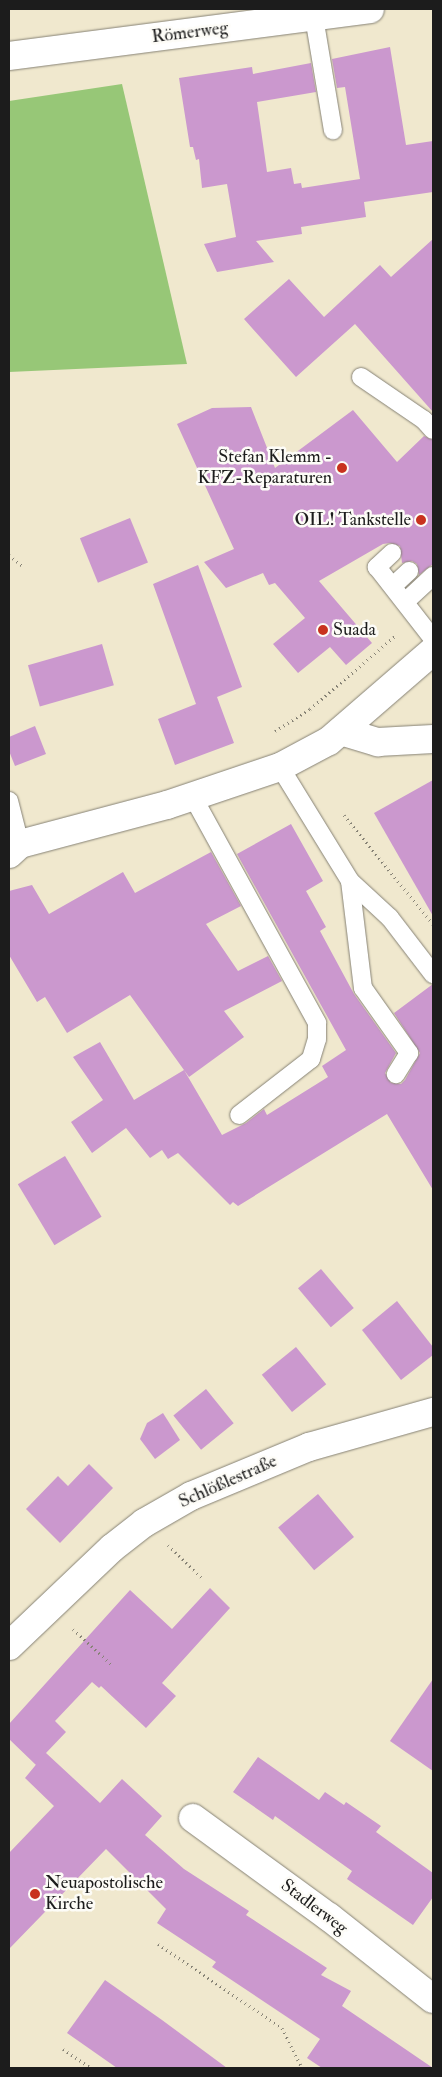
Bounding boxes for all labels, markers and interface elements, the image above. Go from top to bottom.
street label: Römerweg [151,18,229,48]
place label: Stefan Klemm - KFZ-Reparaturen [198,447,332,489]
marker: Stefan Klemm - KFZ-Reparaturen [336,462,348,474]
place label: OIL! Tankstelle [295,509,411,531]
marker: OIL! Tankstelle [415,514,427,526]
place label: Suada [333,619,376,641]
marker: Suada [317,624,329,636]
street label: Schlößlestraße [176,1451,280,1513]
place label: Neuapostolische Kirche [45,1873,163,1916]
street label: Stadlerweg [276,1875,352,1939]
marker: Neuapostolische Kirche [29,1888,41,1900]

